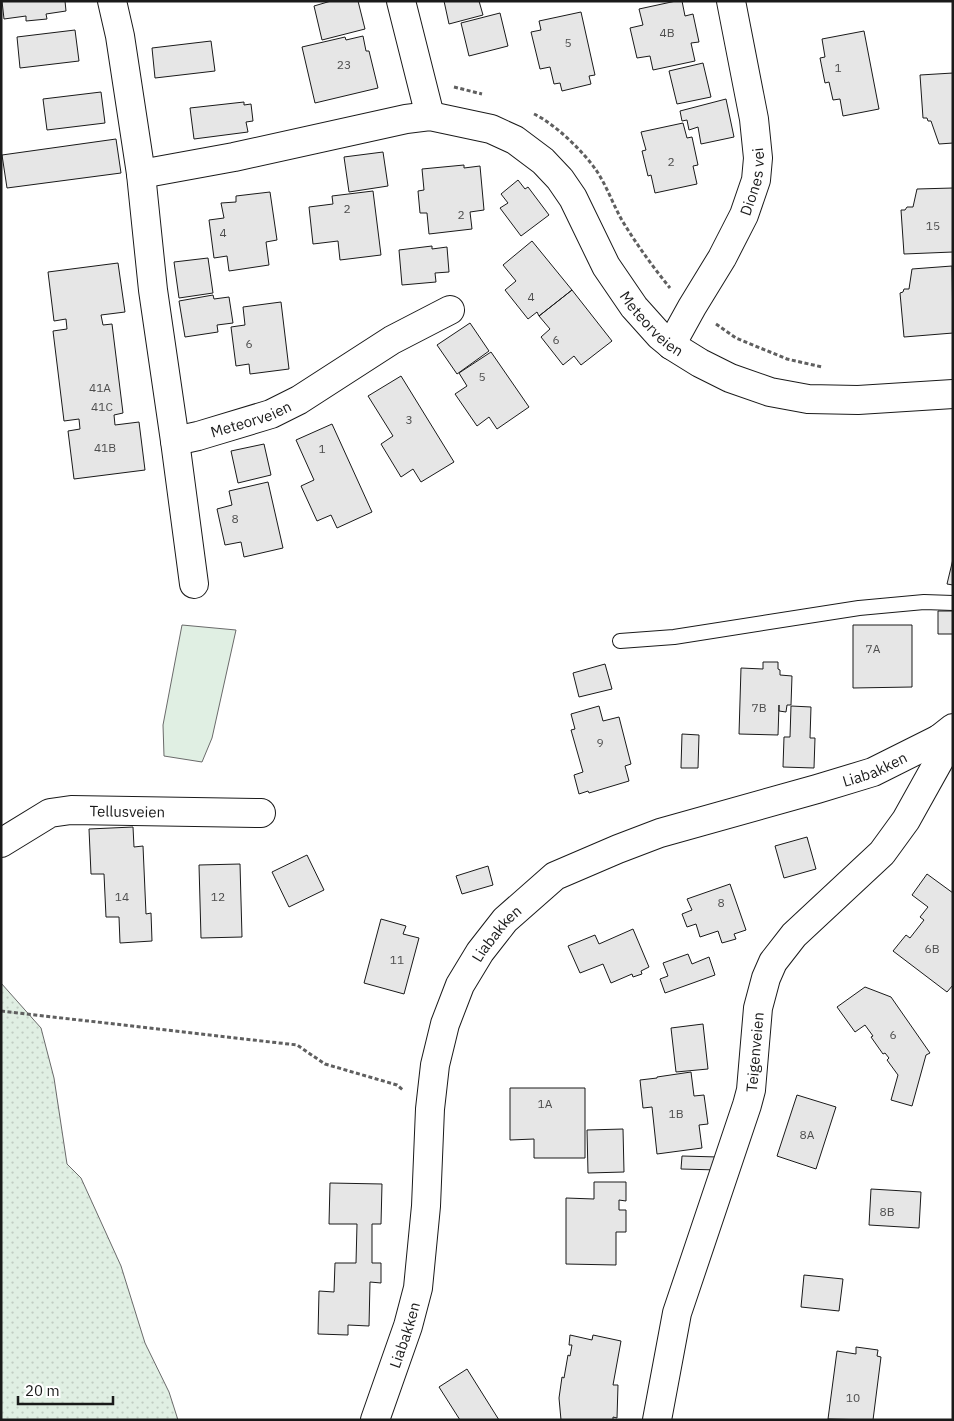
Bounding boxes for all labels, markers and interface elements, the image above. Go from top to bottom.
house number: 4B [659,25,675,40]
house number: 5 [564,35,572,50]
house number: 23 [337,57,351,72]
house number: 1 [834,60,842,75]
street label: Diones vei [735,147,768,218]
house number: 2 [667,154,675,169]
house number: 2 [343,201,351,216]
house number: 2 [457,207,465,222]
house number: 15 [926,218,940,233]
house number: 4 [219,225,227,240]
street label: Meteorveien [616,287,687,360]
house number: 4 [527,289,535,304]
house number: 6 [552,332,560,347]
house number: 6 [245,336,253,351]
house number: 5 [478,369,486,384]
house number: 41A [89,380,111,395]
street label: Meteorveien [208,396,294,441]
house number: 41C [91,399,113,414]
house number: 3 [405,412,413,427]
house number: 41B [94,440,116,455]
house number: 1 [318,441,326,456]
house number: 8 [231,511,239,526]
house number: 7A [866,641,881,656]
house number: 7B [751,700,767,715]
house number: 9 [596,735,604,750]
street label: Liabakken [840,747,910,790]
street label: Tellusveien [89,801,165,821]
house number: 14 [115,889,129,904]
house number: 12 [211,889,225,904]
house number: 8 [717,895,725,910]
street label: Liabakken [467,901,525,965]
house number: 6B [924,941,940,956]
house number: 11 [390,952,404,967]
street label: Teigenveien [741,1011,767,1093]
house number: 6 [889,1027,897,1042]
house number: 1A [538,1096,553,1111]
house number: 1B [668,1106,684,1121]
house number: 8A [800,1127,815,1142]
house number: 8B [879,1204,895,1219]
street label: Liabakken [385,1300,423,1370]
scale bar [18,1374,112,1406]
text: 20 m [25,1381,60,1400]
house number: 10 [846,1390,860,1405]

